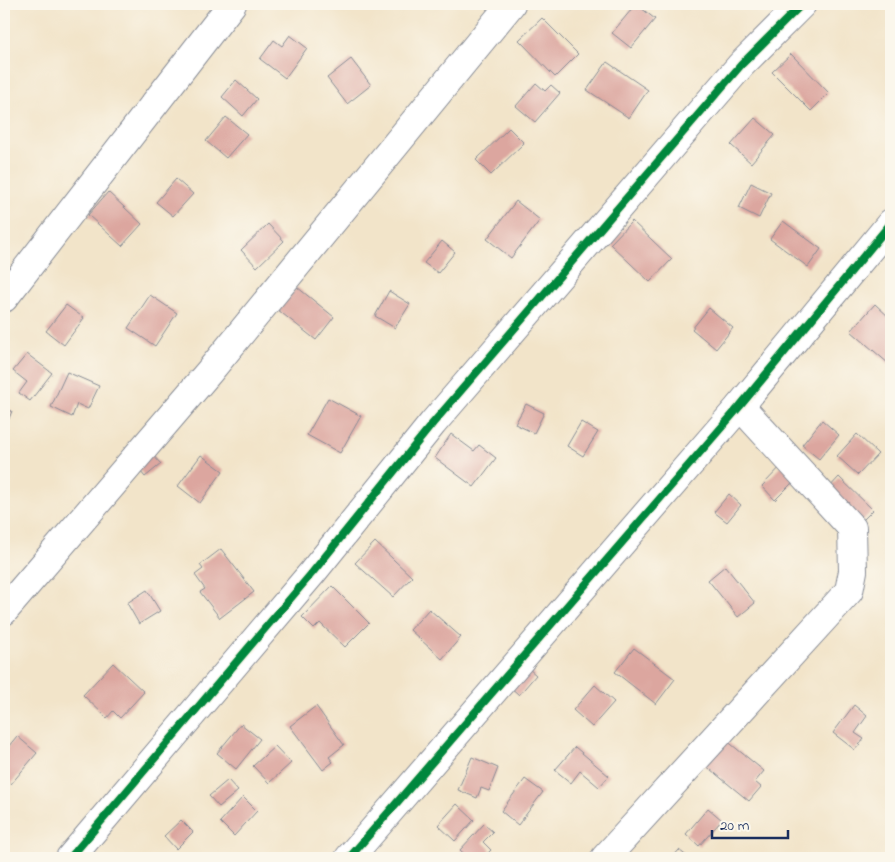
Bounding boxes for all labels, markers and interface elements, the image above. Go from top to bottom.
scale bar [712,807,789,839]
text: 20 m [720,815,750,837]

